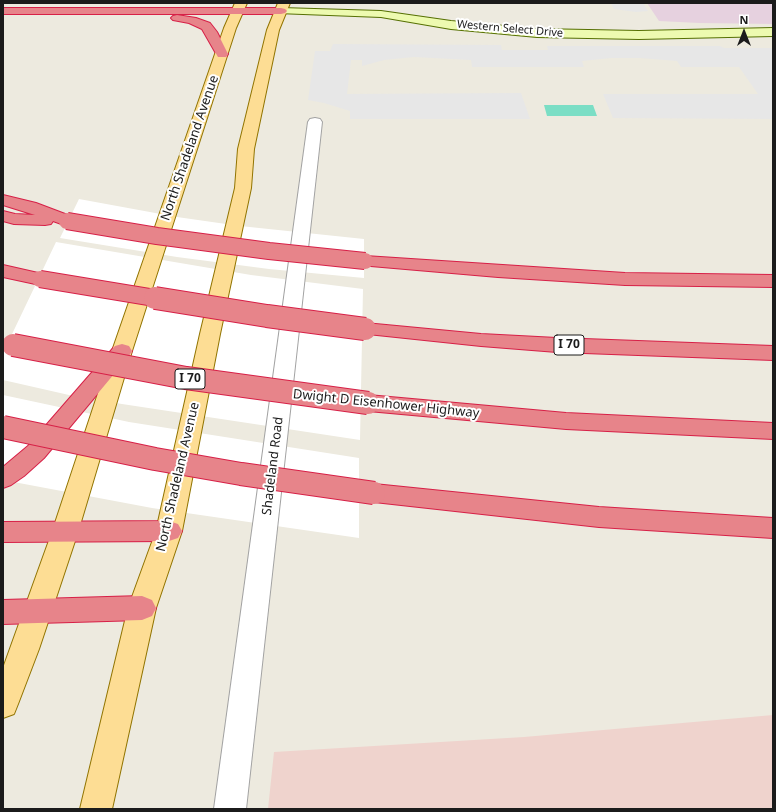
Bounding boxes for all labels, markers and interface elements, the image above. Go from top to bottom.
north arrow [724,12,764,52]
text: N [740,12,748,27]
street label: Western Select Drive [456,18,564,40]
street label: North Shadeland Avenue [158,73,222,223]
road number: I 70 [554,335,584,355]
road number: I 70 [175,369,205,389]
street label: Dwight D Eisenhower Highway [292,386,480,422]
street label: North Shadeland Avenue [153,401,203,553]
street label: Shadeland Road [259,416,287,516]

